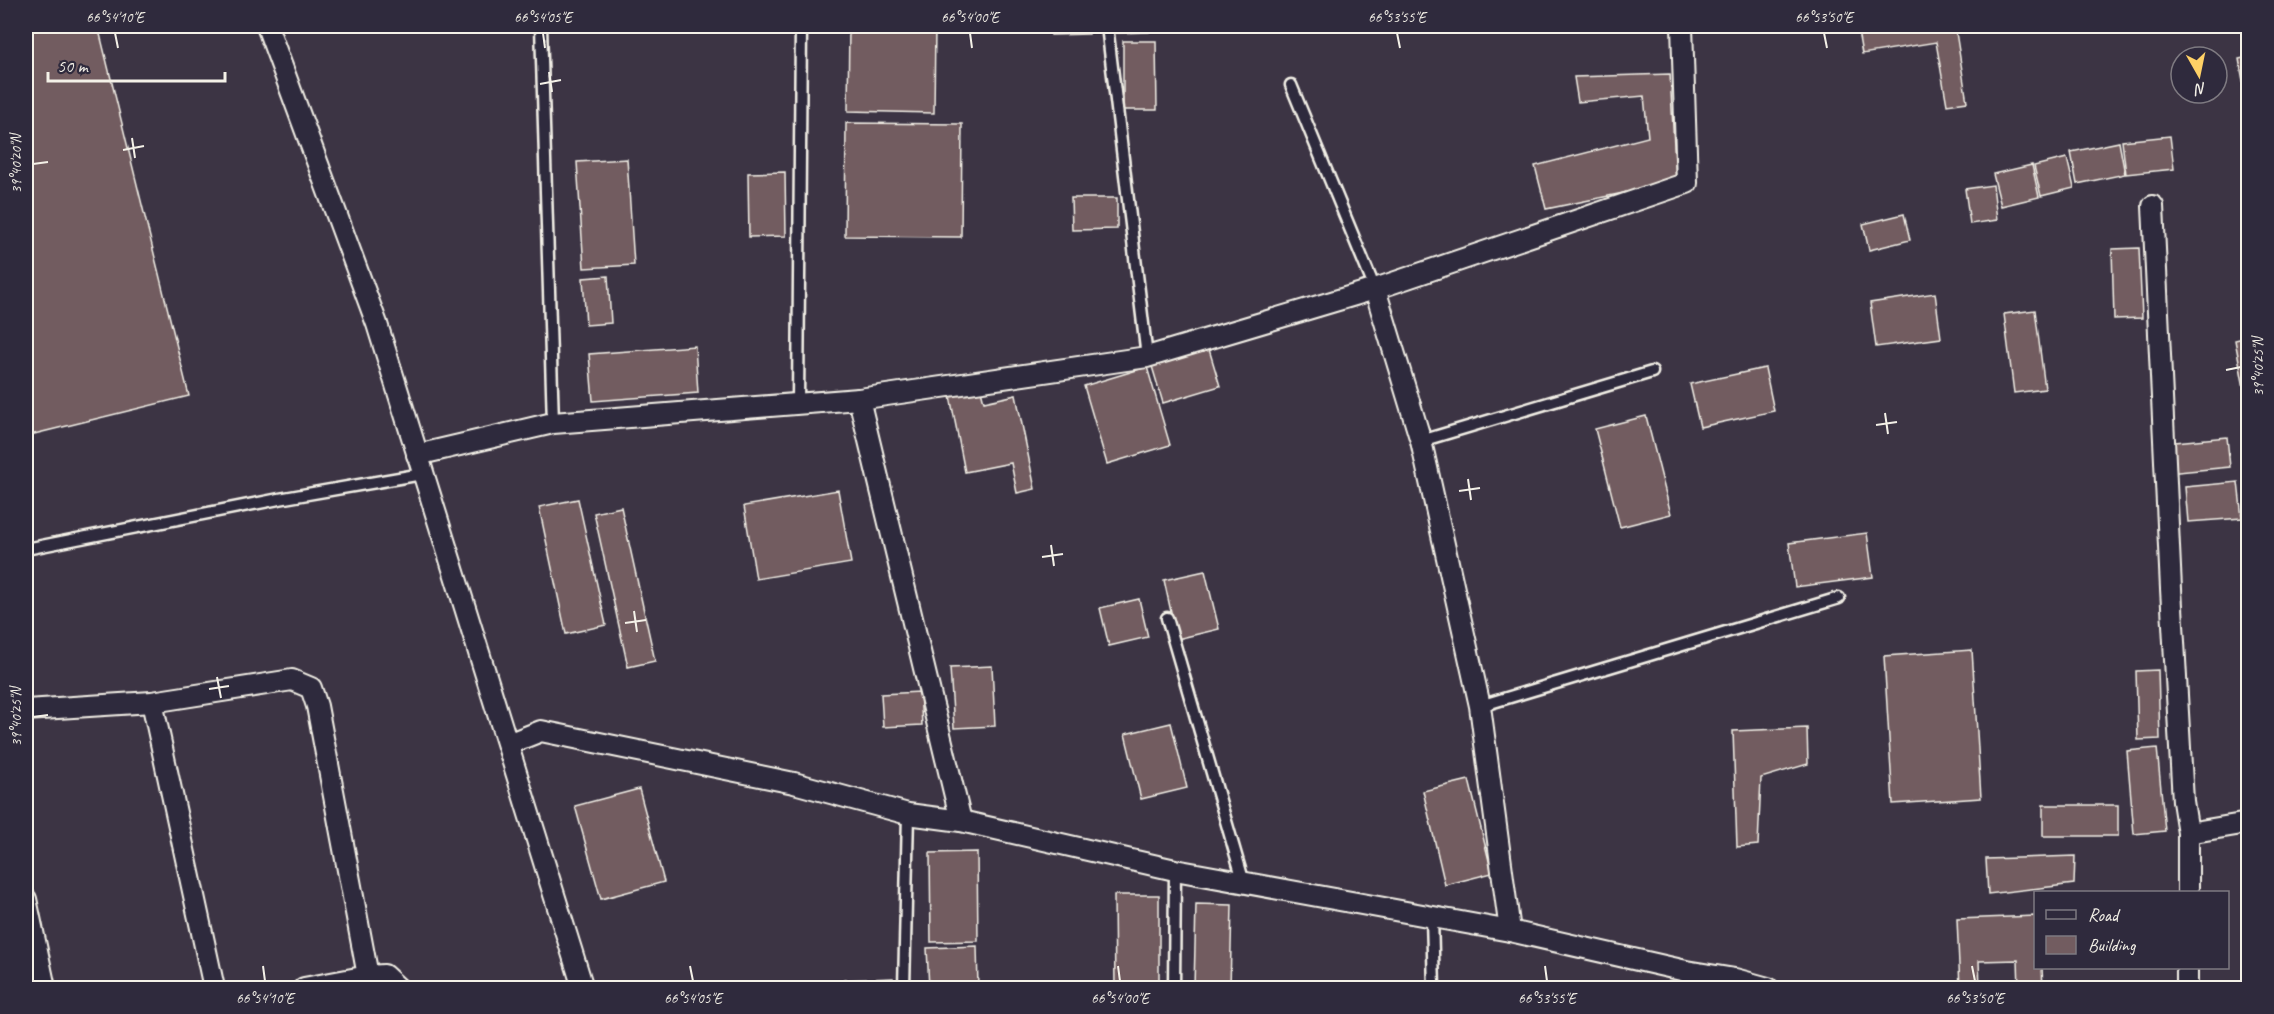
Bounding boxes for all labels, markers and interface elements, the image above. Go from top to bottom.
text: 66°54'10"E [86,8,146,27]
text: 66°54'05"E [514,8,574,27]
text: 66°54'00"E [941,8,1001,27]
text: 66°53'55"E [1368,8,1428,27]
text: 66°53'50"E [1795,8,1855,27]
scale bar [48,45,225,83]
north arrow [2169,45,2229,105]
text: 50 m [57,55,90,77]
text: N [2192,78,2208,100]
text: 39°40'20"N [7,131,26,194]
text: 39°40'25"N [2249,334,2268,397]
text: 39°40'25"N [7,684,26,747]
legend [2034,891,2229,969]
text: Road [2088,904,2121,926]
text: Building [2088,934,2137,956]
text: 66°54'10"E [236,989,296,1008]
text: 66°54'05"E [664,989,724,1008]
text: 66°54'00"E [1091,989,1151,1008]
text: 66°53'55"E [1518,989,1578,1008]
text: 66°53'50"E [1946,989,2006,1008]

